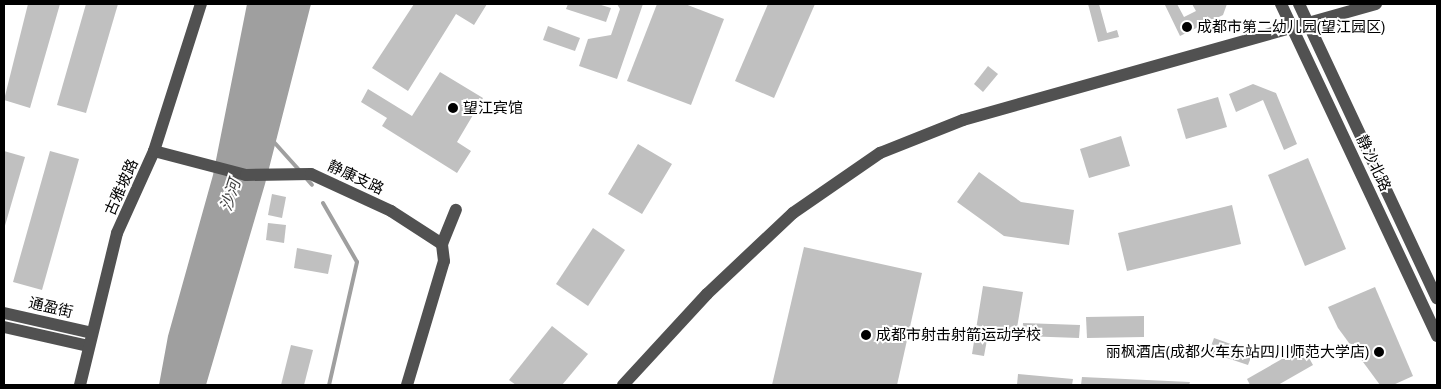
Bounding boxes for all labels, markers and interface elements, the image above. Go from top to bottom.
place label: 成都市第二幼儿园(望江园区) [1197,18,1385,36]
marker: 成都市第二幼儿园(望江园区) [1181,21,1193,33]
place label: 望江宾馆 [463,99,523,117]
marker: 望江宾馆 [447,102,459,114]
street label: 静沙北路 [1353,132,1395,194]
street label: 古雅坡路 [101,156,141,218]
street label: 静康支路 [325,156,387,198]
water label: 沙河 [216,177,244,213]
street label: 通盈街 [27,293,75,321]
place label: 成都市射击射箭运动学校 [876,326,1041,344]
marker: 成都市射击射箭运动学校 [860,329,872,341]
place label: 丽枫酒店(成都火车东站四川师范大学店) [1106,343,1369,361]
marker: 丽枫酒店(成都火车东站四川师范大学店) [1373,346,1385,358]

